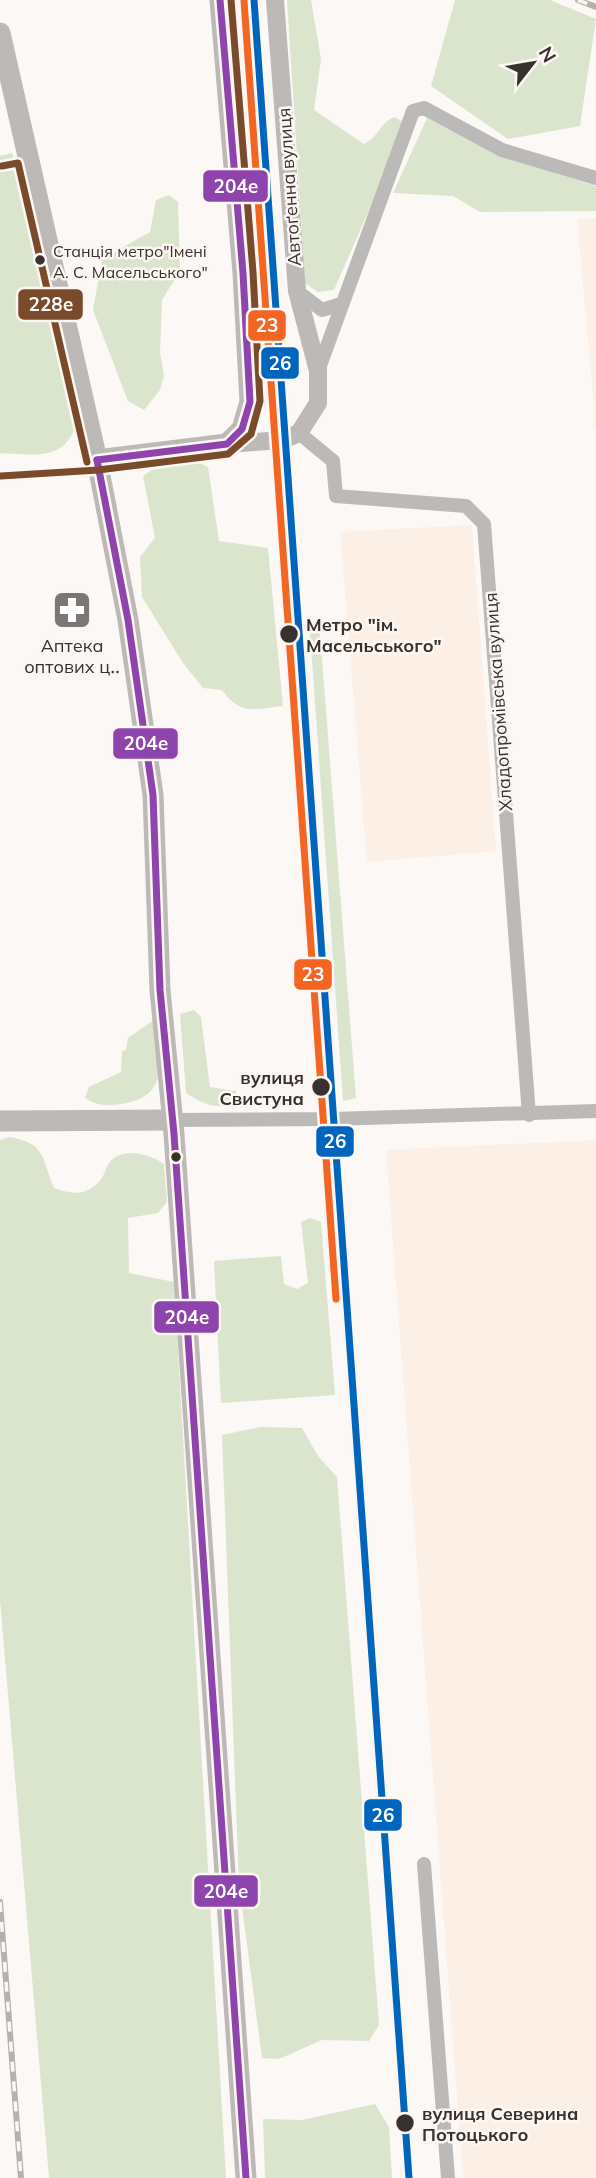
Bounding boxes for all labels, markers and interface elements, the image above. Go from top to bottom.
north arrow [498,28,568,98]
text: N [534,42,562,67]
street label: Автоґенна вулиця [272,107,306,267]
line badge: 204е [202,169,269,203]
text: 204е [214,174,258,198]
place label: Станція метро"Імені А. С. Масельського" [53,241,208,282]
marker: Станція метро"Імені А. С. Масельського" [33,253,47,267]
line badge: 228е [17,288,84,321]
text: 228е [29,292,73,316]
line badge: 23 [247,309,287,342]
text: 23 [256,313,278,337]
line badge: 26 [260,346,300,380]
text: 26 [269,351,291,375]
pharmacy icon: Аптека оптових ц‥ [51,589,93,631]
street label: Хладопромівська вулиця [479,592,517,812]
place label: Метро "ім. Масельського" [306,613,442,657]
marker: Метро "ім. Масельського" [278,623,300,645]
place label: Аптека оптових ц‥ [24,634,120,678]
line badge: 204е [112,727,179,760]
text: 204е [124,731,168,755]
line badge: 23 [293,958,333,991]
text: 23 [302,962,324,986]
place label: вулиця Свистуна [219,1066,304,1110]
marker: вулиця Свистуна [310,1076,332,1098]
line badge: 26 [315,1125,355,1158]
text: 26 [324,1129,346,1153]
unlabelled marker [169,1150,183,1164]
line badge: 204е [153,1300,220,1334]
text: 204е [165,1305,209,1329]
line badge: 26 [363,1798,403,1832]
text: 26 [372,1803,394,1827]
line badge: 204е [193,1874,259,1908]
text: 204е [204,1879,248,1903]
place label: вулиця Северина Потоцького [422,2102,578,2146]
marker: вулиця Северина Потоцького [394,2112,416,2134]

